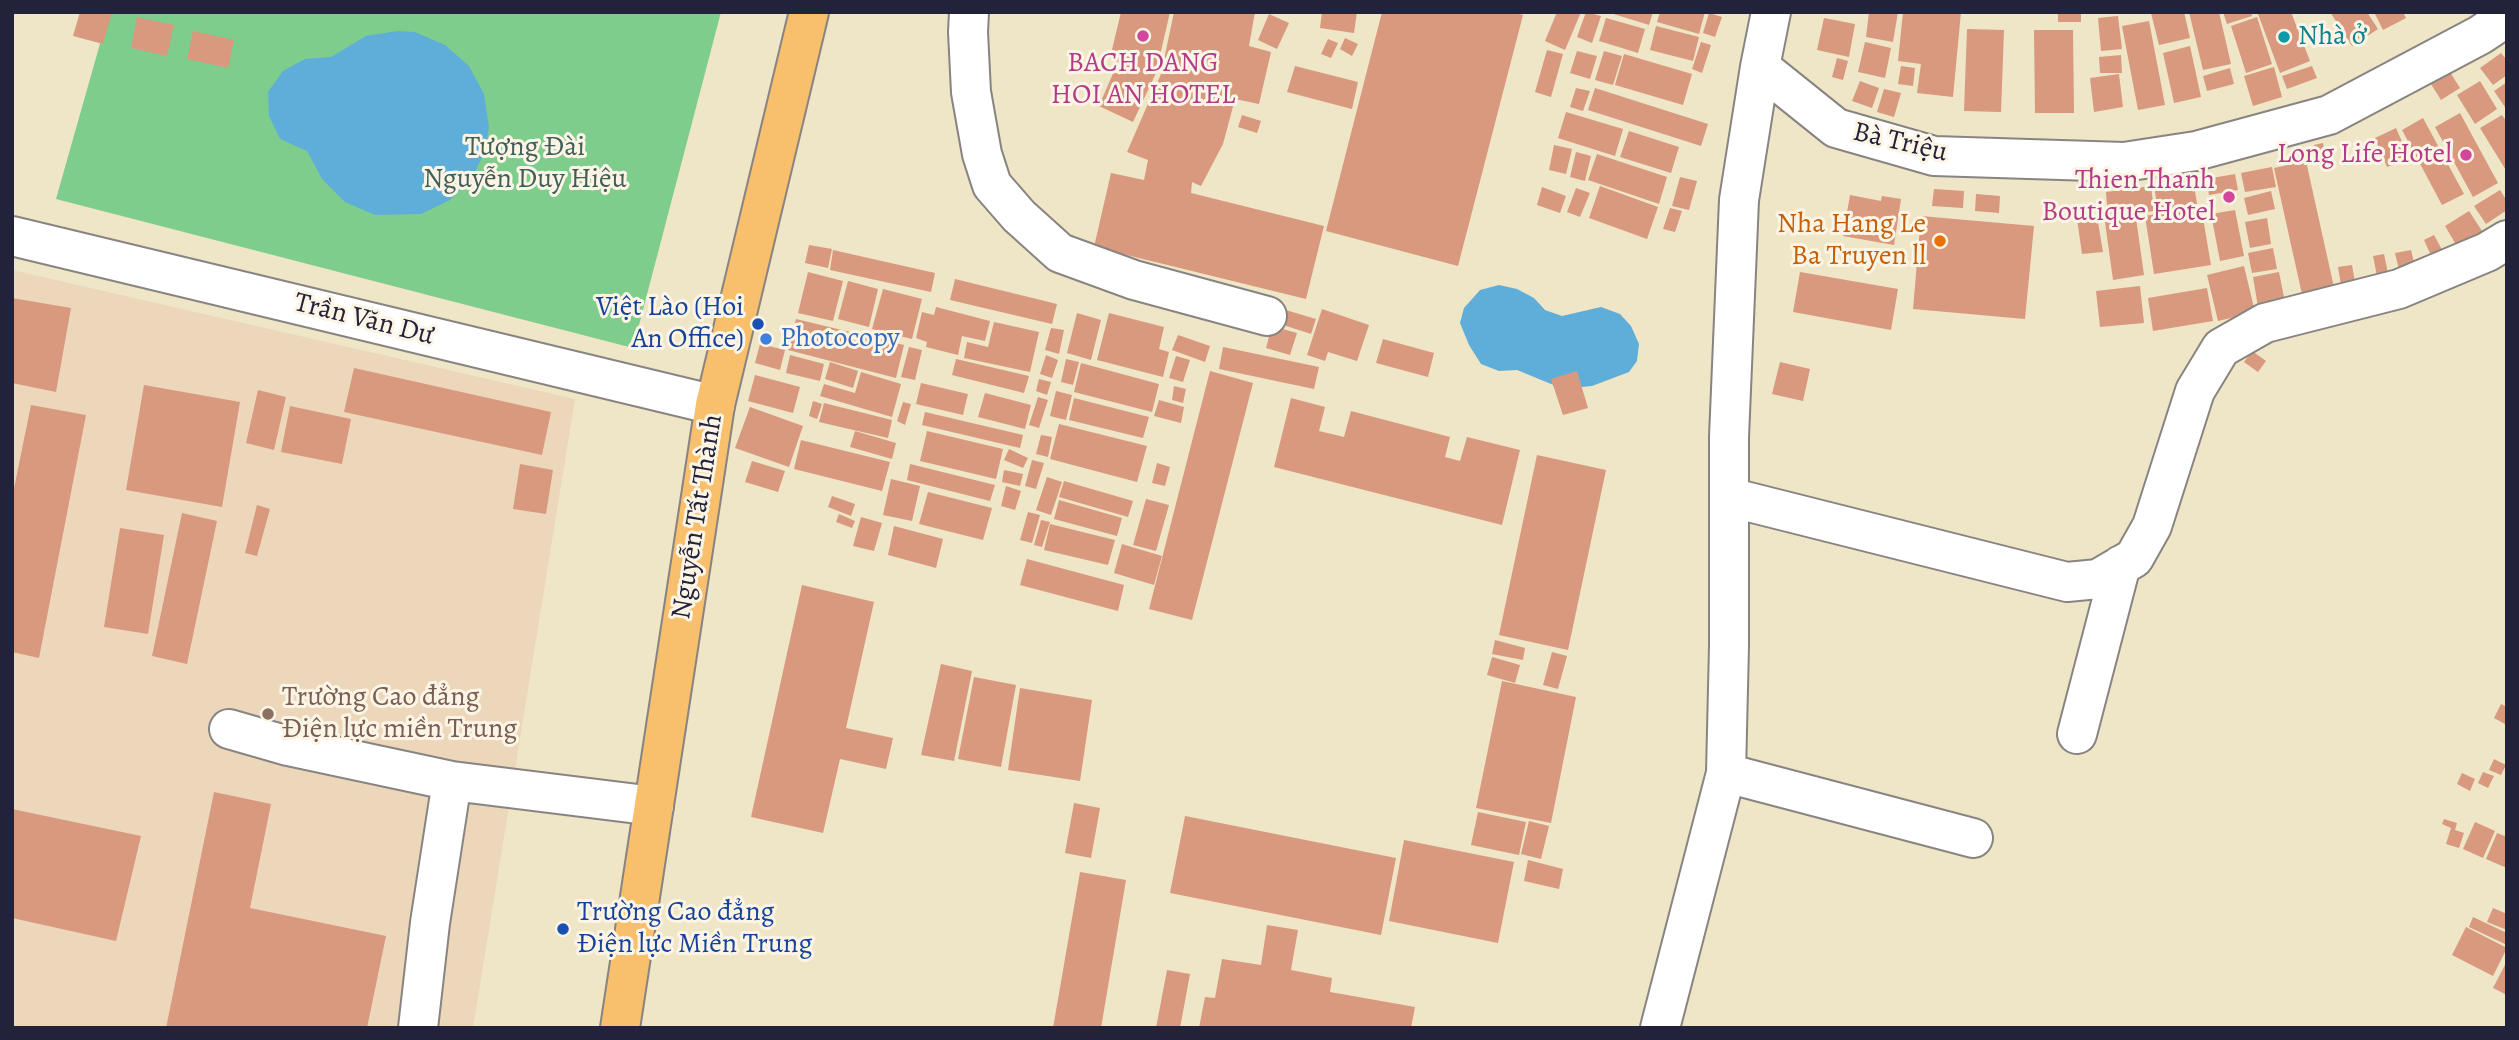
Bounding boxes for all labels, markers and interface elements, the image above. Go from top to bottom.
place label: Nhà ở [2298,20,2366,54]
marker: BACH DANG HOI AN HOTEL [1135,28,1151,44]
marker: Nhà ở [2276,29,2292,45]
place label: BACH DANG HOI AN HOTEL [1051,47,1235,113]
street label: Bà Triệu [1849,116,1951,170]
park label: Tượng Đài Nguyễn Duy Hiệu [423,131,627,197]
place label: Long Life Hotel [2277,138,2452,172]
marker: Long Life Hotel [2458,147,2474,163]
place label: Thien Thanh Boutique Hotel [2042,164,2215,230]
marker: Thien Thanh Boutique Hotel [2221,189,2237,205]
place label: Nha Hang Le Ba Truyen ll [1777,208,1926,274]
marker: Nha Hang Le Ba Truyen ll [1932,233,1948,249]
street label: Trần Văn Dư [291,286,437,354]
place label: Việt Lào (Hoi An Office) [596,291,744,357]
marker: Việt Lào (Hoi An Office) [750,316,766,332]
place label: Photocopy [780,322,900,356]
marker: Photocopy [758,331,774,347]
street label: Nguyễn Tất Thành [665,412,731,622]
place label: Trường Cao đẳng Điện lực miền Trung [282,681,517,747]
marker: Trường Cao đẳng Điện lực miền Trung [260,706,276,722]
place label: Trường Cao đẳng Điện lực Miền Trung [577,896,812,962]
marker: Trường Cao đẳng Điện lực Miền Trung [555,921,571,937]

